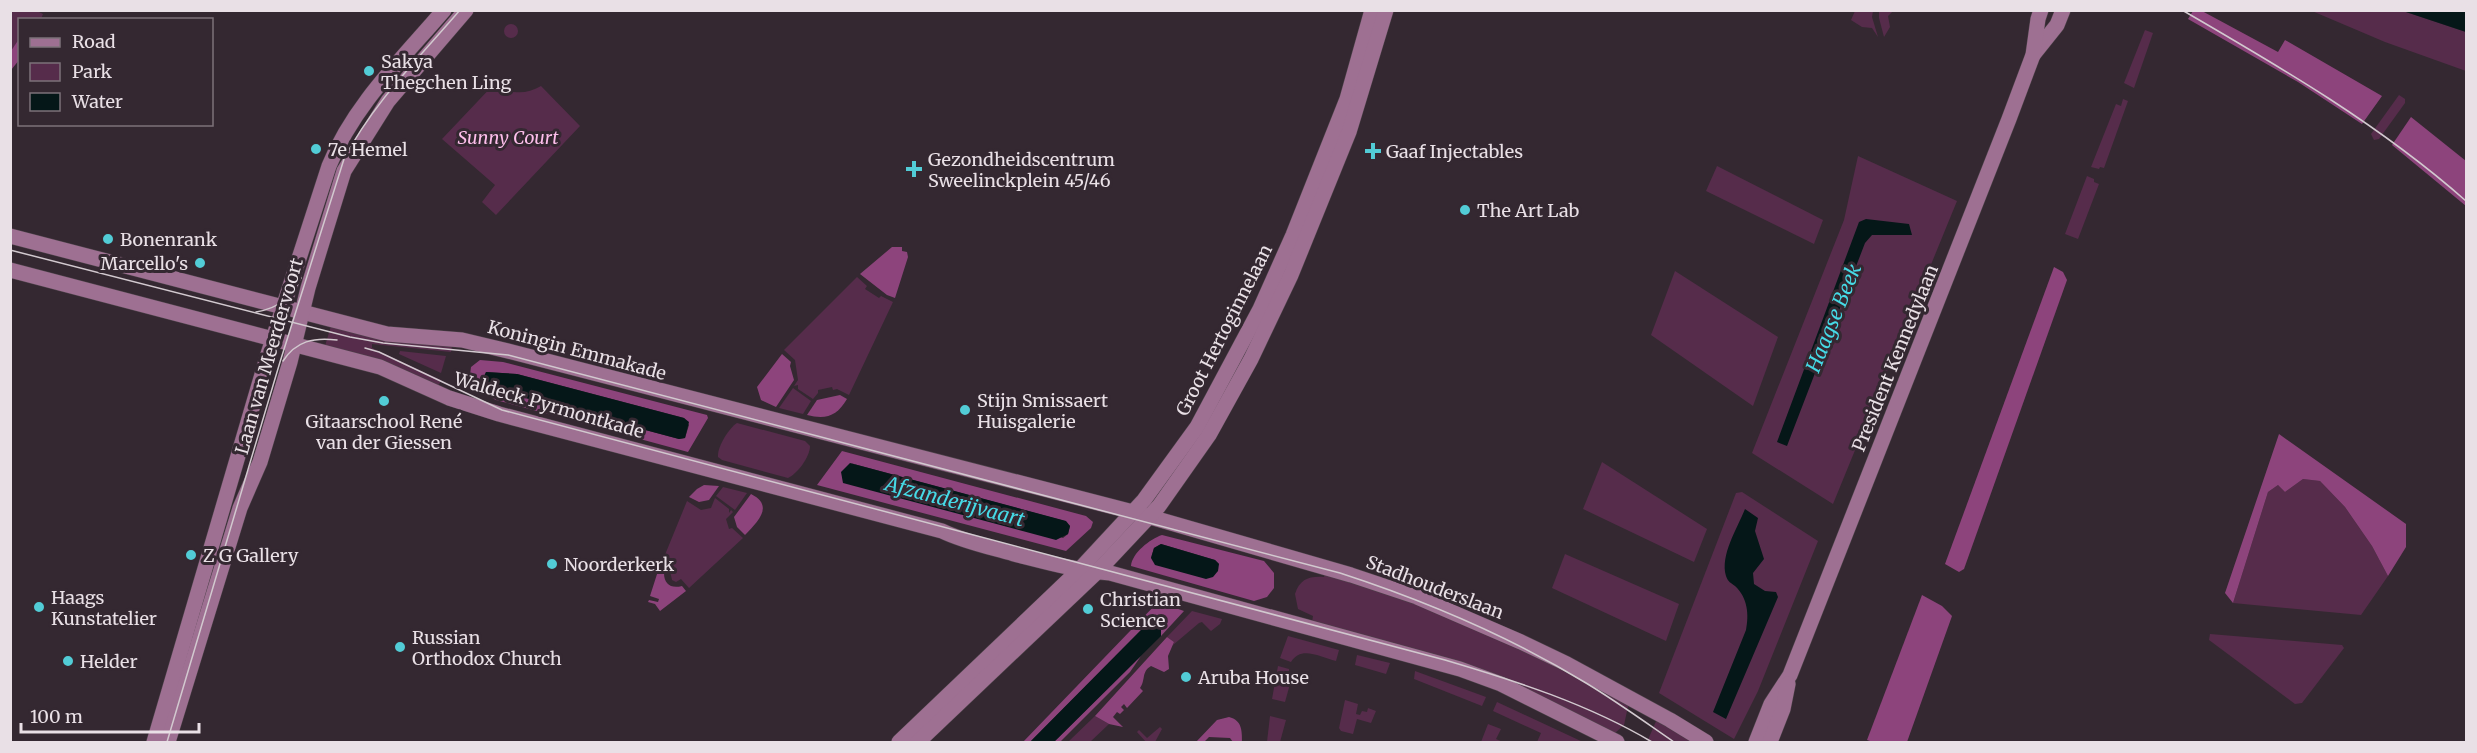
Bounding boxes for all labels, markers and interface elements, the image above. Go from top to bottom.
legend [18,18,213,126]
text: Road [72,30,116,53]
place label: Sakya Thegchen Ling [381,50,511,94]
text: Park [72,60,113,83]
marker: Sakya Thegchen Ling [362,64,376,78]
text: Water [71,90,123,113]
park label: Sunny Court [458,126,559,149]
place label: 7e Hemel [328,138,408,161]
place label: Gaaf Injectables [1386,140,1523,163]
marker: 7e Hemel [309,142,323,156]
marker: Gaaf Injectables [1364,142,1382,160]
place label: Gezondheidscentrum Sweelinckplein 45/46 [928,148,1115,192]
marker: Gezondheidscentrum Sweelinckplein 45/46 [905,160,923,178]
place label: The Art Lab [1477,199,1580,222]
marker: The Art Lab [1458,203,1472,217]
place label: Bonenrank [120,228,218,251]
marker: Bonenrank [101,232,115,246]
street label: Groot Hertoginnelaan [1171,240,1277,419]
place label: Marcello's [101,252,188,275]
street label: Laan van Meerdervoort [230,255,308,457]
marker: Marcello's [193,256,207,270]
water label: Haagse Beek [1800,260,1866,377]
street label: President Kennedylaan [1847,261,1943,455]
street label: Koningin Emmakade [485,315,669,385]
street label: Waldeck Pyrmontkade [450,367,647,443]
place label: Stijn Smissaert Huisgalerie [977,389,1108,433]
marker: Gitaarschool René van der Giessen [377,394,391,408]
marker: Stijn Smissaert Huisgalerie [958,403,972,417]
place label: Gitaarschool René van der Giessen [306,410,462,454]
water label: Afzanderijvaart [881,470,1027,532]
place label: Z G Gallery [203,544,299,567]
marker: Z G Gallery [184,548,198,562]
street label: Stadhouderslaan [1363,550,1507,624]
place label: Noorderkerk [564,553,675,576]
marker: Noorderkerk [545,557,559,571]
place label: Haags Kunstatelier [51,586,157,630]
place label: Christian Science [1100,588,1181,632]
marker: Haags Kunstatelier [32,600,46,614]
marker: Christian Science [1081,602,1095,616]
place label: Russian Orthodox Church [412,626,562,670]
marker: Russian Orthodox Church [393,640,407,654]
place label: Helder [80,650,138,673]
marker: Helder [61,654,75,668]
place label: Aruba House [1197,666,1309,689]
marker: Aruba House [1179,670,1193,684]
scale bar [21,696,200,734]
text: 100 m [30,705,83,728]

